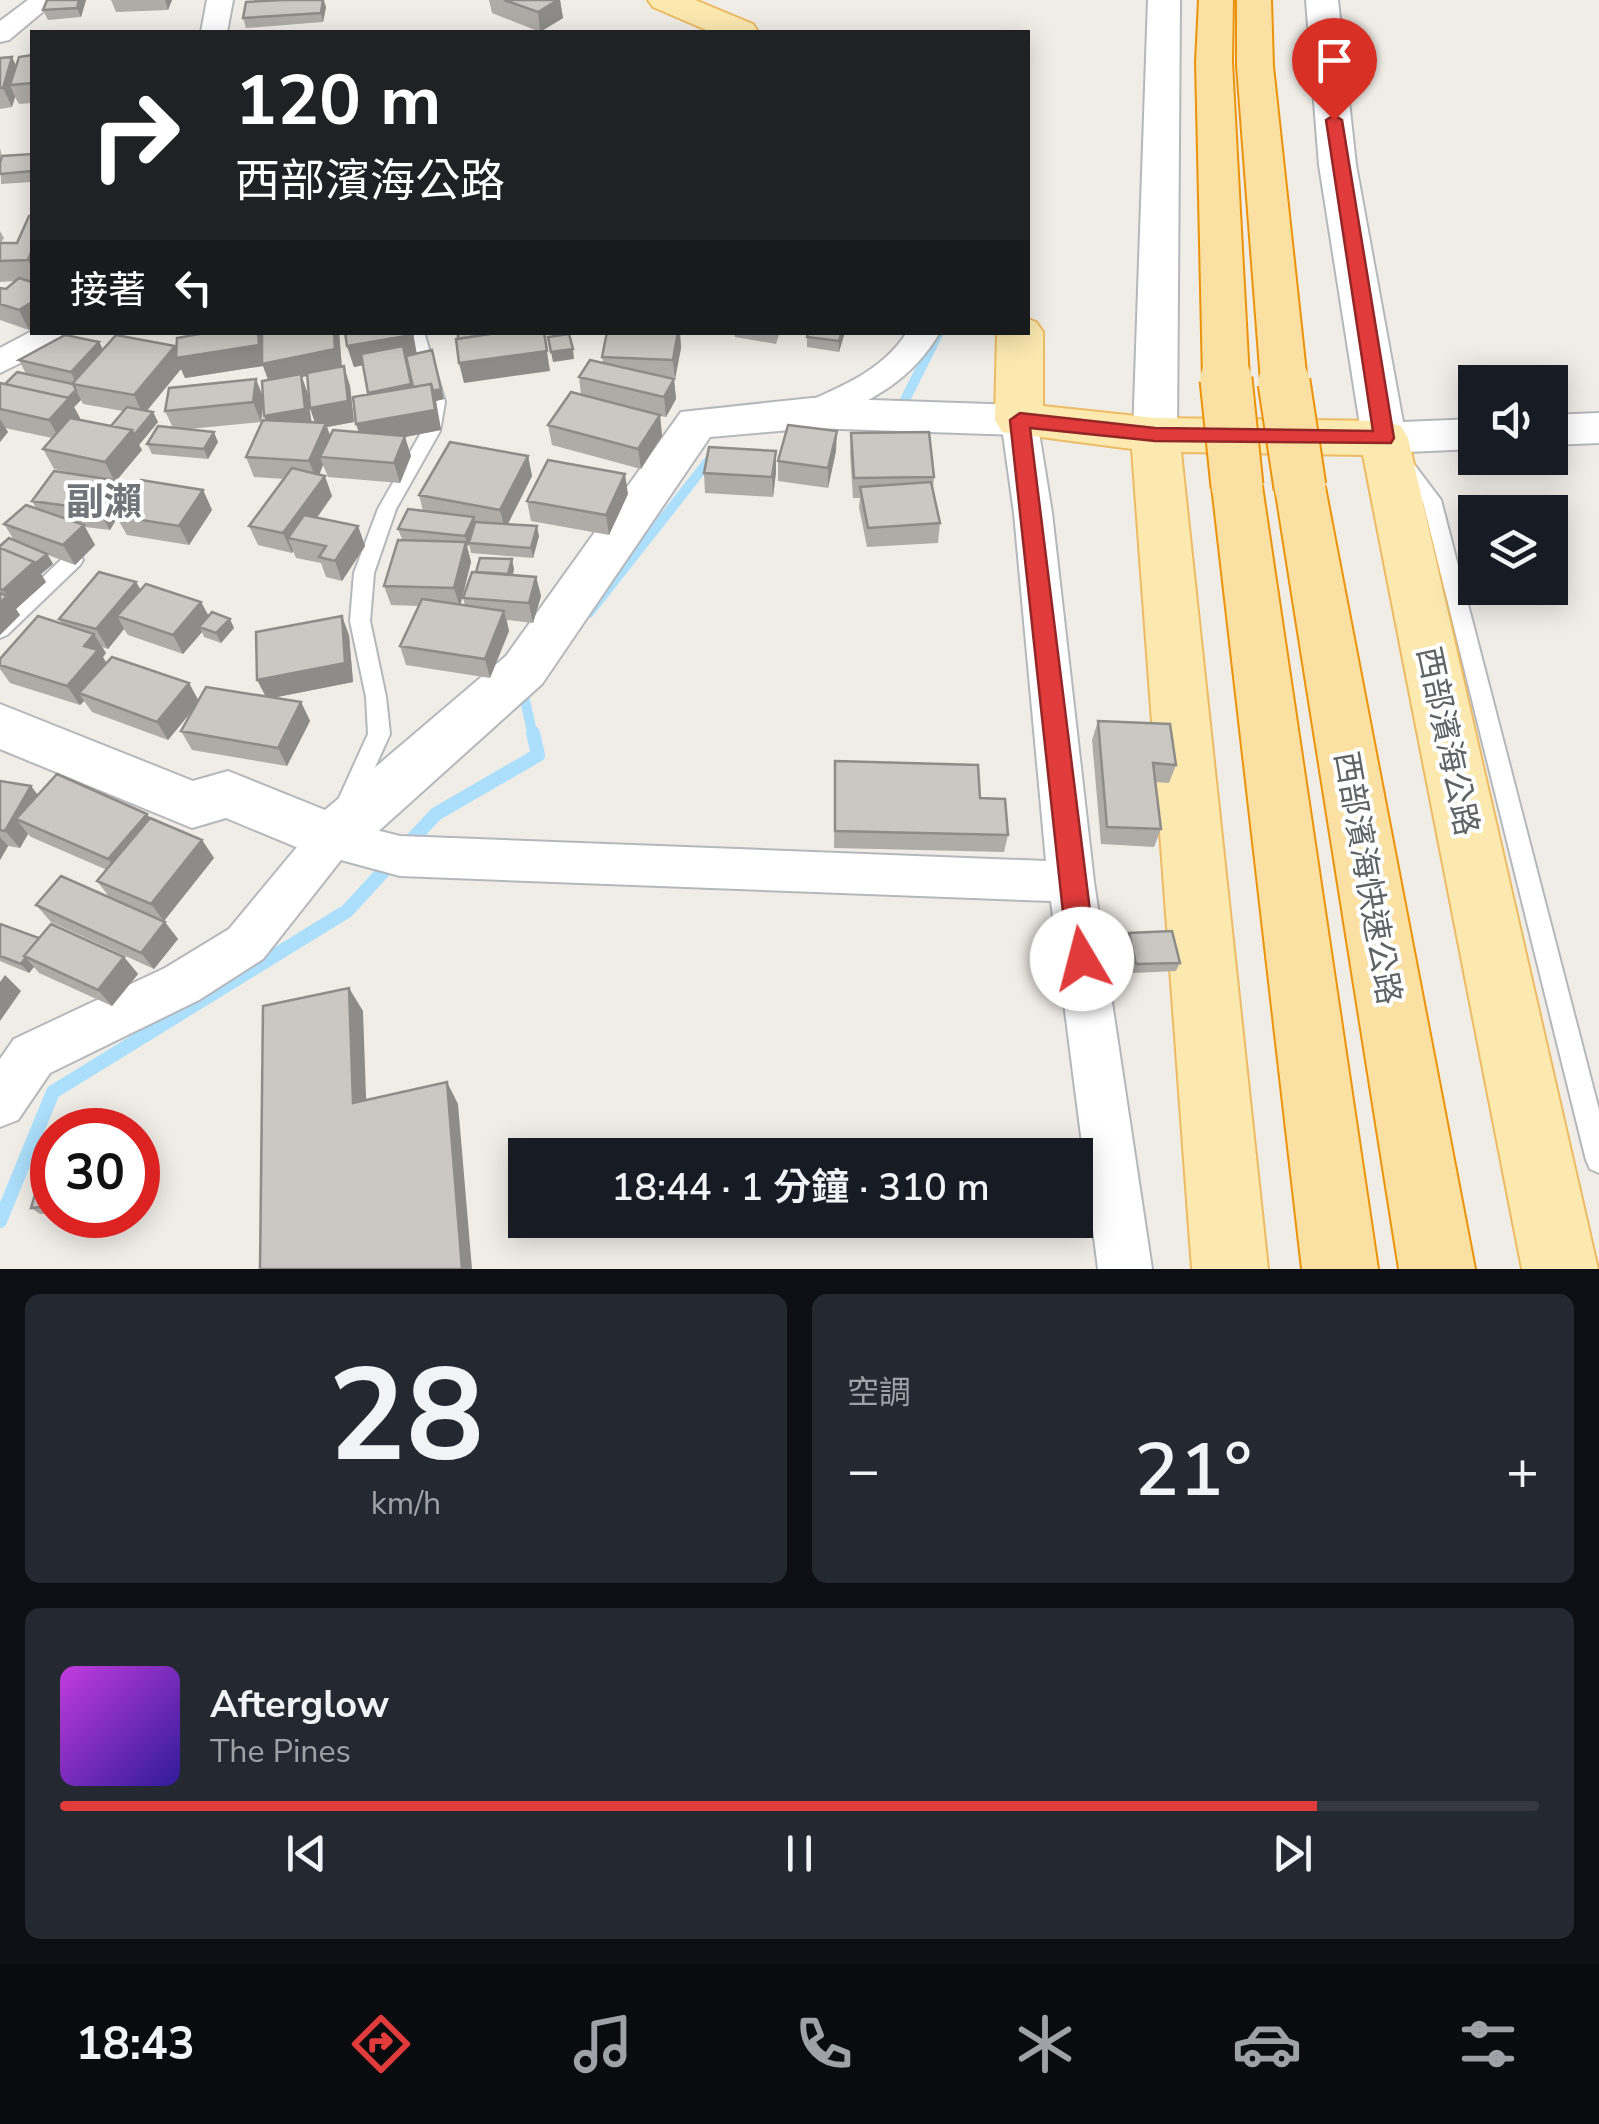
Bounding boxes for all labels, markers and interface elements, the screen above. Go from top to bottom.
pin [1292,18,1377,121]
icon: arrive [1307,33,1362,88]
text: 120 m [235,53,441,149]
icon: right [70,70,200,200]
text: 西部濱海公路 [235,151,505,212]
icon: left [166,260,221,315]
text: 接著 [70,265,146,316]
map controls [1458,365,1568,605]
button: sound [1458,365,1568,475]
district label: 副瀨 [66,477,142,528]
button: layers [1458,495,1568,605]
street label: 西部濱海公路 [1407,643,1489,839]
street label: 西部濱海快速公路 [1324,748,1411,1008]
position arrow [1030,907,1134,1011]
speed limit sign: 30 [30,1108,160,1238]
text: 18:44 · 1 分鐘 · 310 m [611,1162,990,1213]
text: 28 [328,1328,484,1505]
text: 空調 [847,1371,911,1414]
text: 21° [1134,1419,1252,1521]
text: − [847,1433,880,1508]
text: + [1506,1433,1539,1508]
text: km/h [371,1482,441,1525]
text: Afterglow [210,1679,389,1730]
text: The Pines [210,1730,351,1773]
icon: previous [279,1826,334,1881]
icon: pause [772,1826,827,1881]
icon: next [1265,1826,1320,1881]
icon: directions [346,2009,416,2079]
icon: music [568,2009,638,2079]
icon: phone [789,2009,859,2079]
icon: climate [1010,2009,1080,2079]
icon: car [1232,2009,1302,2079]
icon: filters [1453,2009,1523,2079]
text: 18:43 [76,2014,195,2075]

